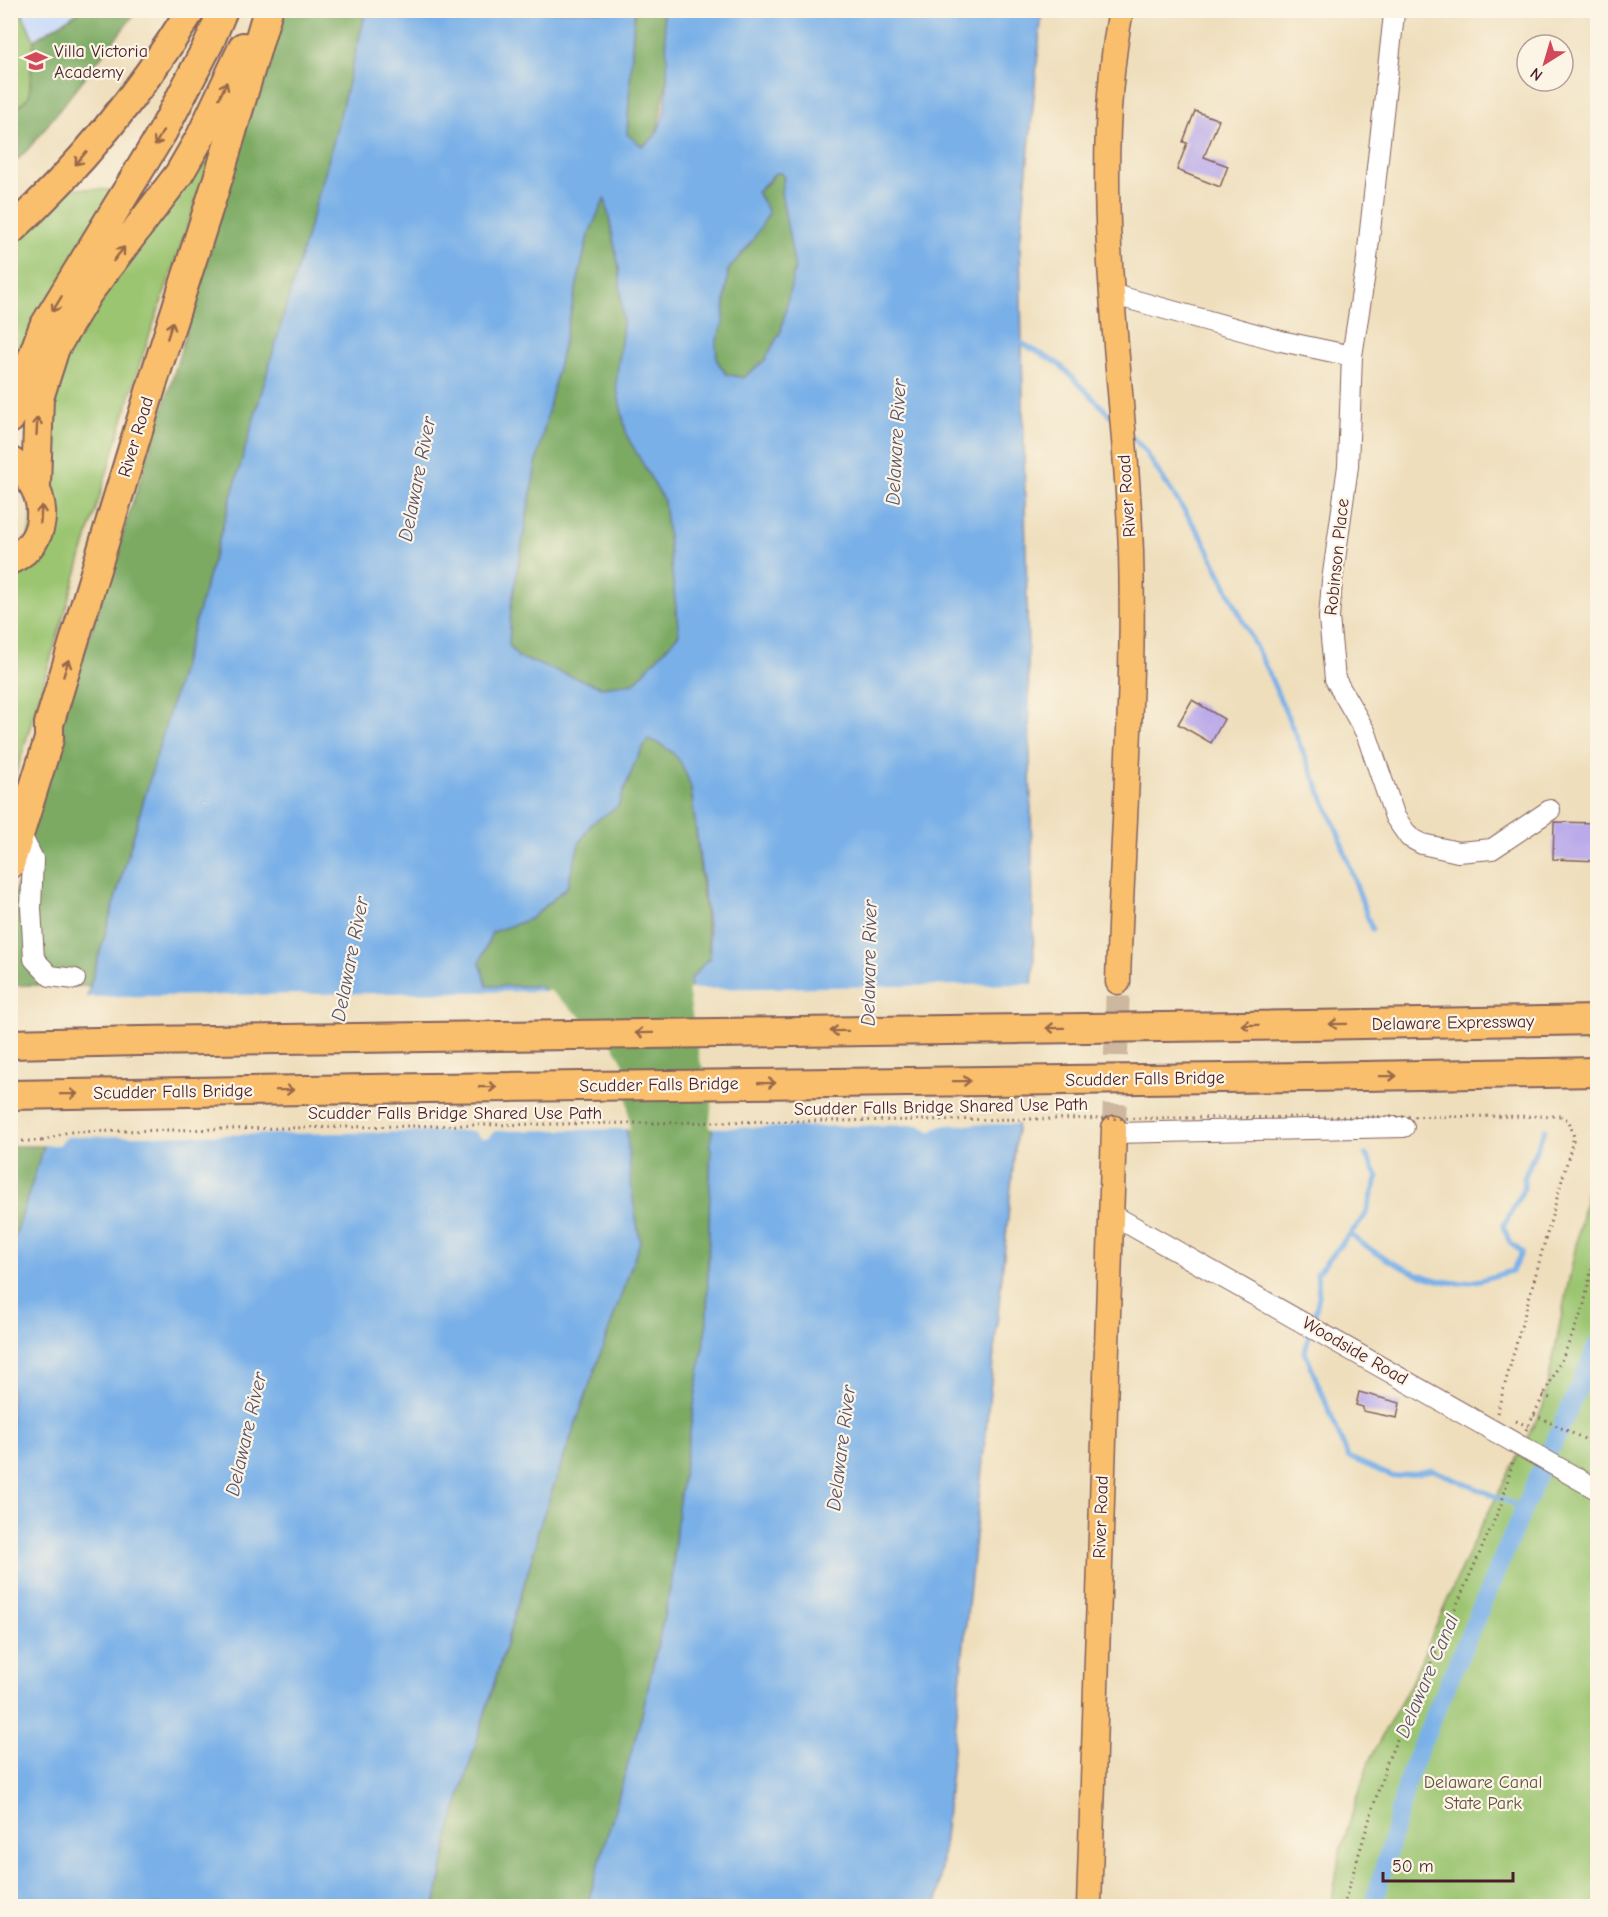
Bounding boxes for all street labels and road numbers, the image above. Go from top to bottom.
street label: River Road [114,394,158,480]
street label: River Road [1114,454,1140,538]
street label: Robinson Place [1320,497,1354,617]
street label: Delaware Expressway [1372,1011,1535,1035]
street label: Scudder Falls Bridge [1065,1067,1225,1091]
street label: Scudder Falls Bridge [579,1073,739,1097]
street label: Scudder Falls Bridge [93,1080,253,1104]
street label: Scudder Falls Bridge Shared Use Path [794,1094,1088,1120]
street label: Scudder Falls Bridge Shared Use Path [308,1103,602,1124]
street label: Woodside Road [1298,1312,1412,1390]
street label: River Road [1089,1475,1113,1559]

